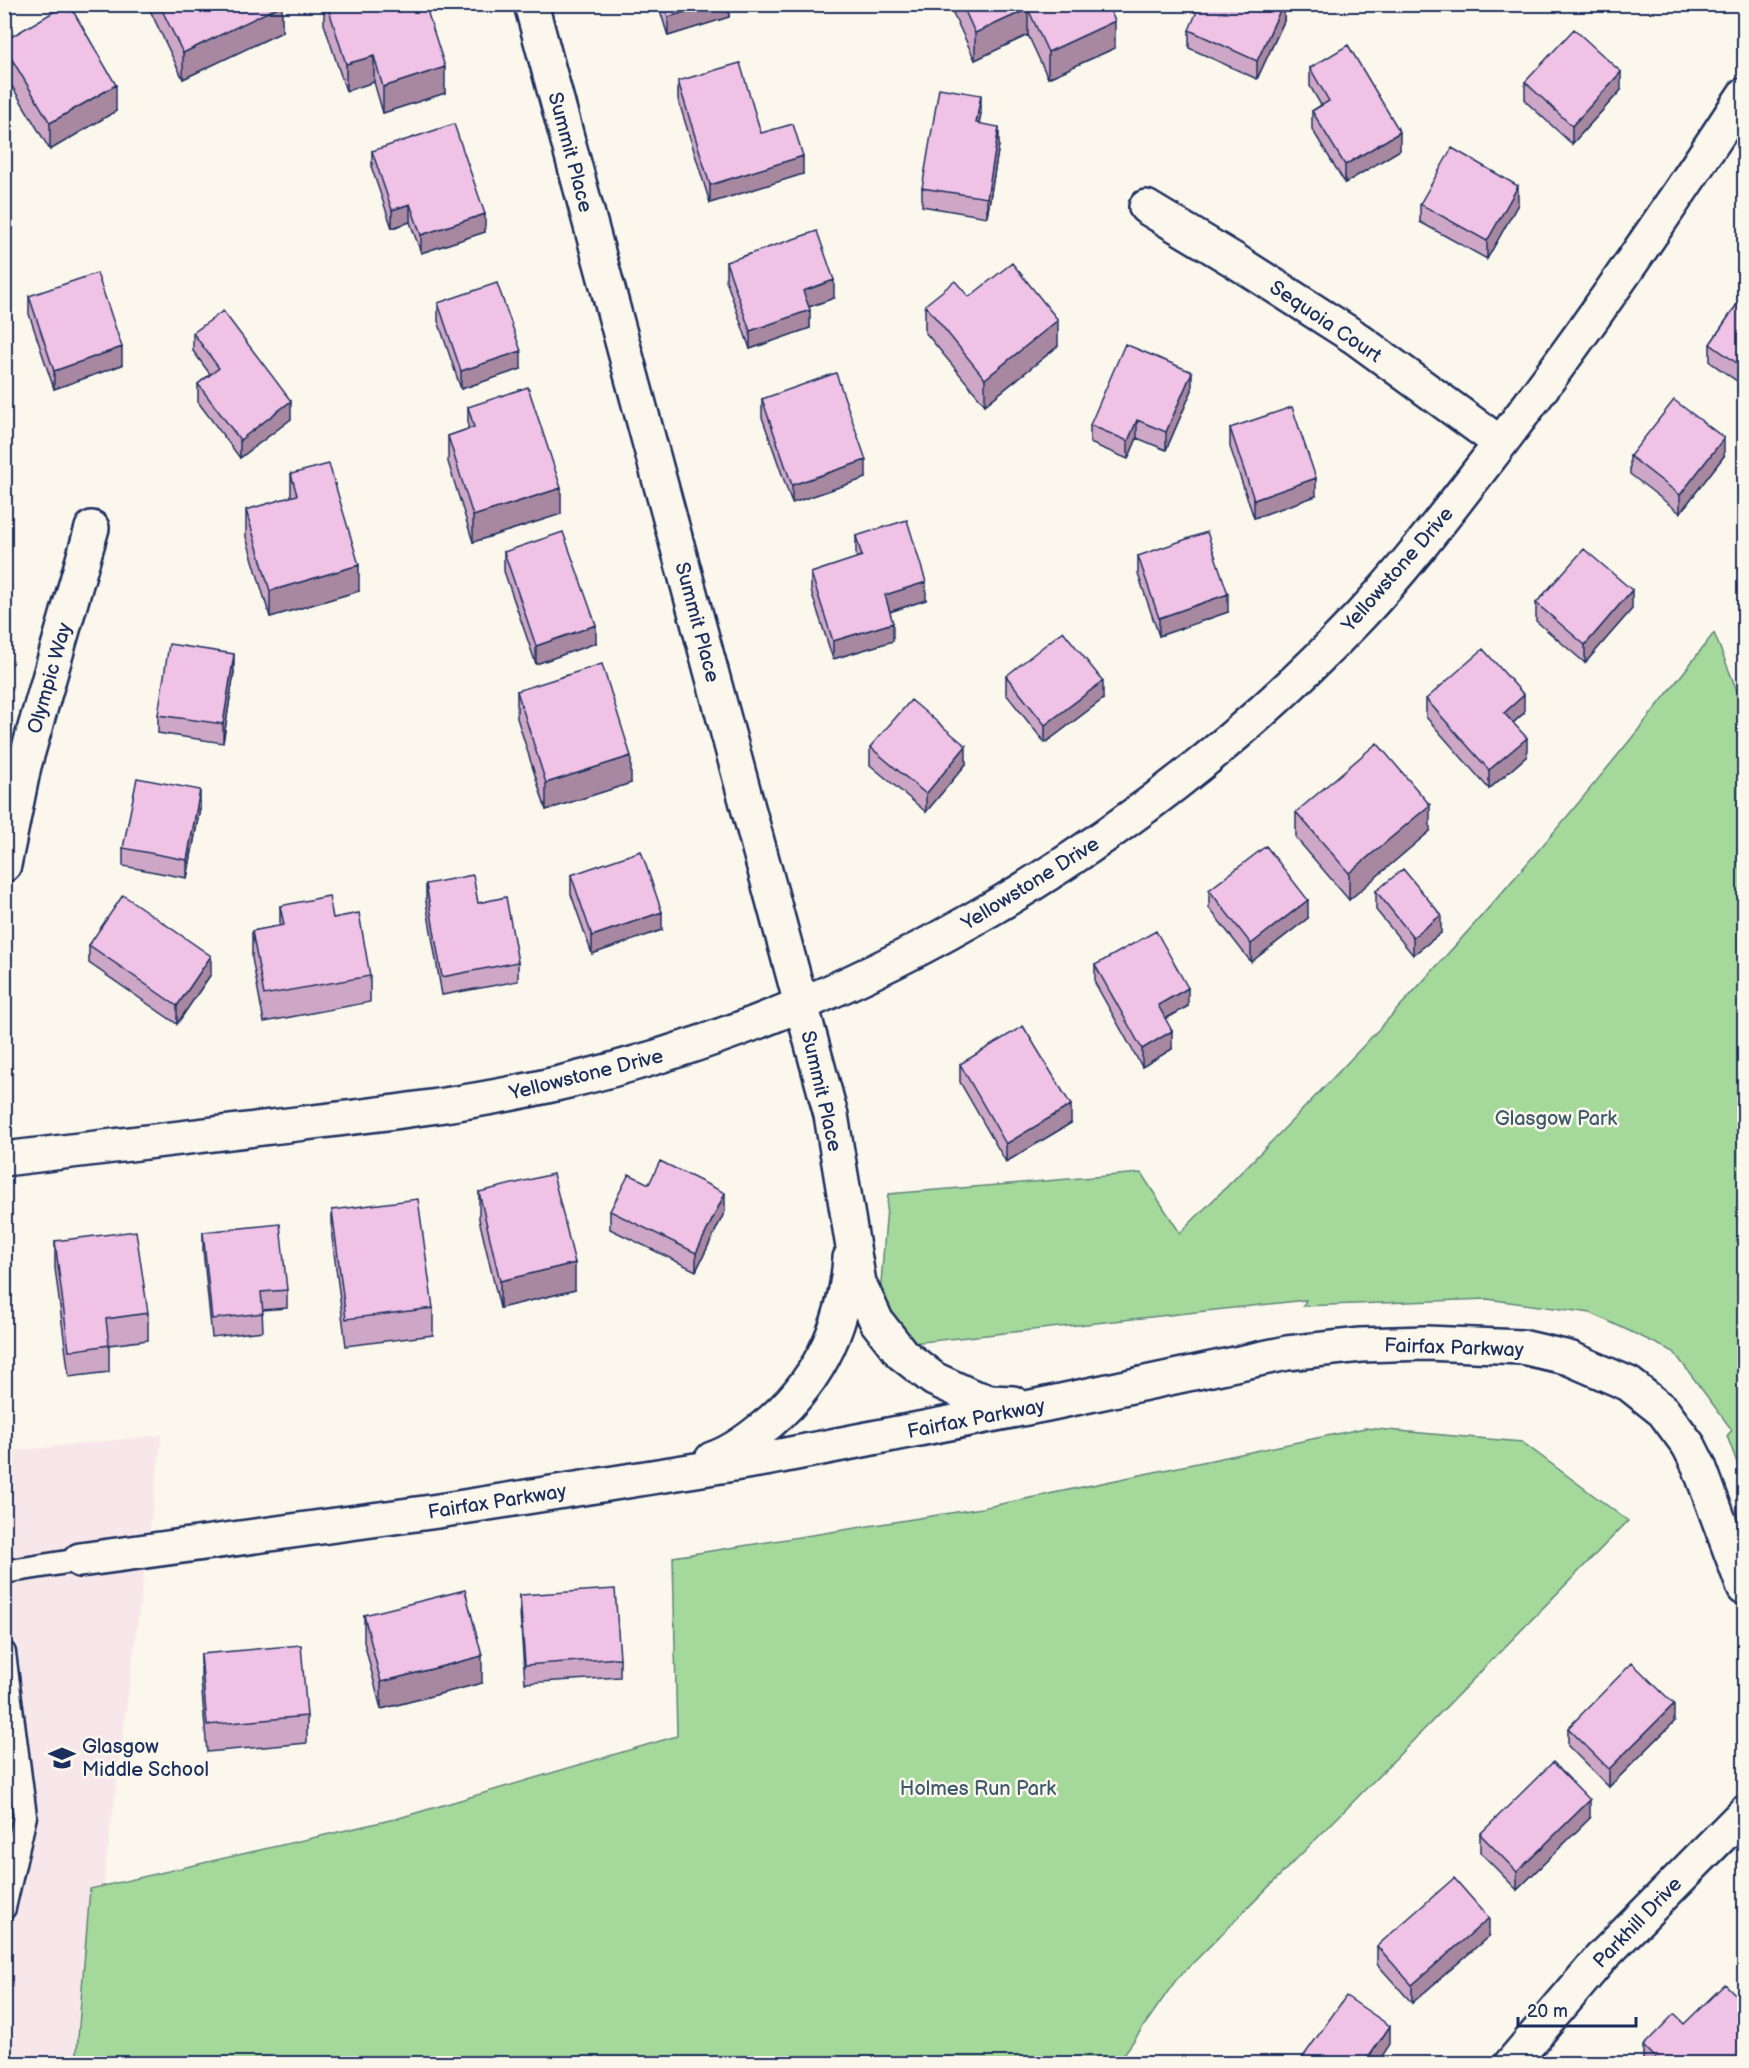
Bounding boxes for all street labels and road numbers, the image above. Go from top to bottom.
street label: Summit Place [542,90,598,215]
street label: Sequoia Court [1265,276,1386,368]
street label: Yellowstone Drive [1336,502,1459,638]
street label: Summit Place [669,560,725,685]
street label: Olympic Way [23,620,77,737]
street label: Yellowstone Drive [956,832,1104,936]
street label: Summit Place [795,1028,847,1154]
street label: Yellowstone Drive [506,1044,666,1106]
street label: Fairfax Parkway [1384,1334,1524,1362]
street label: Fairfax Parkway [905,1394,1047,1444]
street label: Fairfax Parkway [426,1479,568,1525]
street label: Parkhill Drive [1588,1872,1687,1973]

